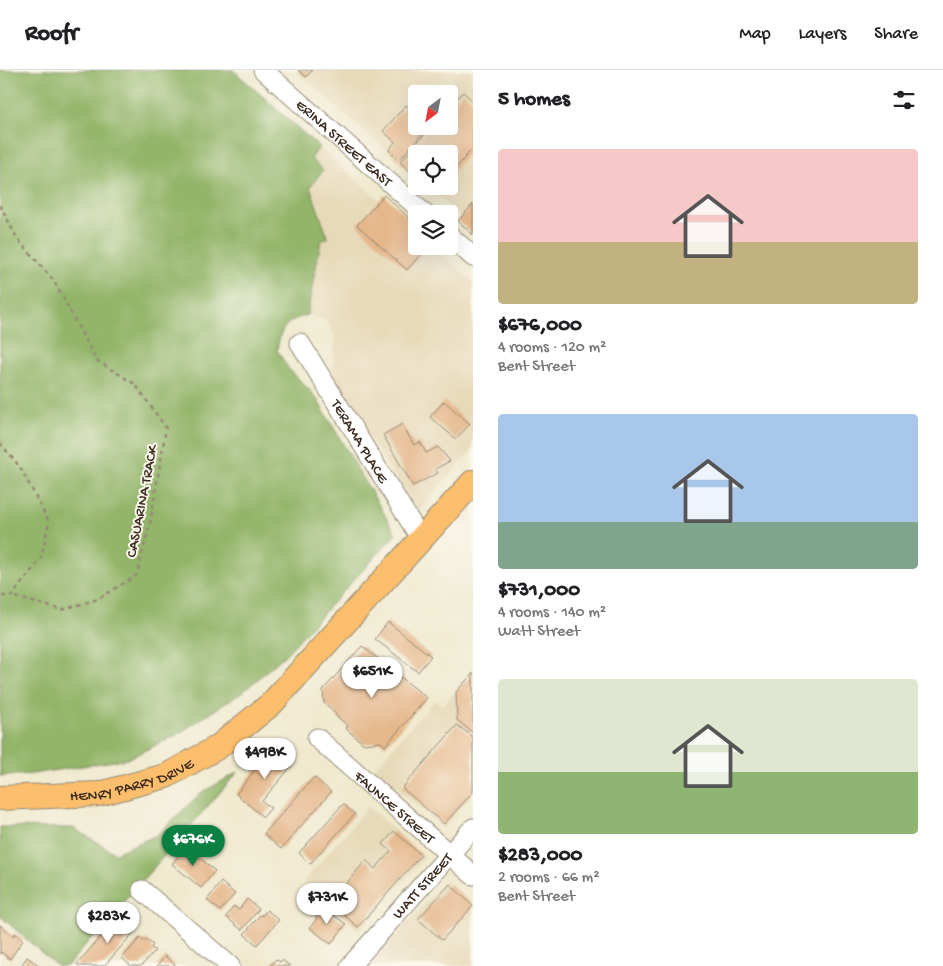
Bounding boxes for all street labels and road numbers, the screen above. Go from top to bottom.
street label: ERINA STREET EAST [291,96,396,192]
street label: TERAMA PLACE [326,396,392,488]
street label: CASUARINA TRACK [123,442,163,559]
street label: HENRY PARRY DRIVE [69,755,198,806]
street label: FAUNCE STREET [349,767,439,849]
street label: WATT STREET [389,849,458,923]

